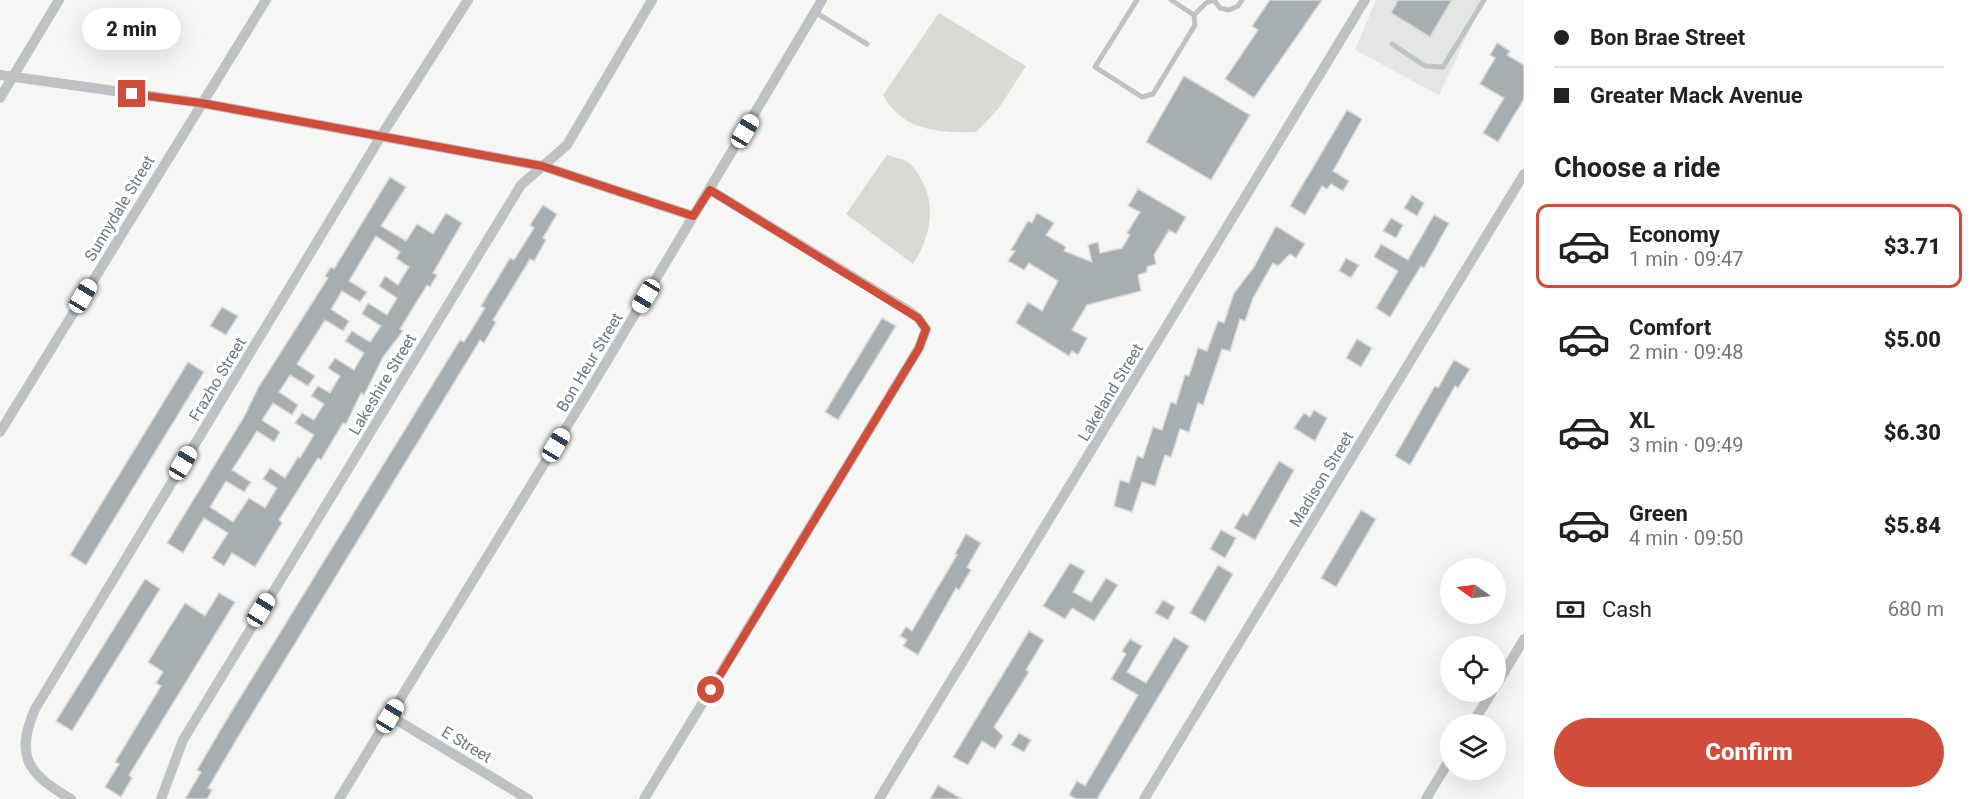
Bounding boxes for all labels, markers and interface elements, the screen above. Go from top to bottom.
callout: 2 min [82,7,182,49]
text: 2 min [106,17,157,41]
text: Bon Brae Street [1590,25,1745,50]
route end [118,80,145,107]
text: Greater Mack Avenue [1590,83,1803,108]
car [728,111,762,151]
street label: Sunnydale Street [80,152,158,264]
text: Choose a ride [1554,152,1720,184]
icon: car [1557,219,1611,273]
text: Economy [1629,222,1720,247]
text: $3.71 [1884,234,1941,259]
text: 1 min · 09:47 [1629,247,1744,271]
car [66,276,100,316]
car [629,276,663,316]
street label: Bon Heur Street [552,309,626,415]
icon: car [1557,312,1611,366]
text: Comfort [1629,315,1711,340]
text: $5.00 [1884,327,1941,352]
street label: Lakeshire Street [345,330,420,438]
street label: Frazho Street [185,334,250,425]
street label: Lakeland Street [1074,340,1147,444]
text: 2 min · 09:48 [1629,340,1744,364]
icon: car [1557,405,1611,459]
text: XL [1629,408,1655,433]
text: $6.30 [1884,420,1941,445]
car [539,425,573,465]
street label: Madison Street [1285,428,1357,530]
text: 3 min · 09:49 [1629,433,1744,457]
car [166,443,200,483]
icon: car [1557,498,1611,552]
text: Green [1629,501,1688,526]
text: $5.84 [1884,513,1941,538]
text: 4 min · 09:50 [1629,526,1744,550]
north arrow [1440,558,1506,624]
map controls [1440,558,1506,780]
car [244,590,278,630]
icon: cash [1554,593,1587,626]
text: Cash [1602,597,1652,622]
text: 680 m [1888,597,1944,621]
button: locate [1440,636,1506,702]
route start [697,676,724,703]
car [373,696,407,736]
button: layers [1440,714,1506,780]
button: Confirm [1554,718,1944,787]
street label: E Street [438,722,495,767]

